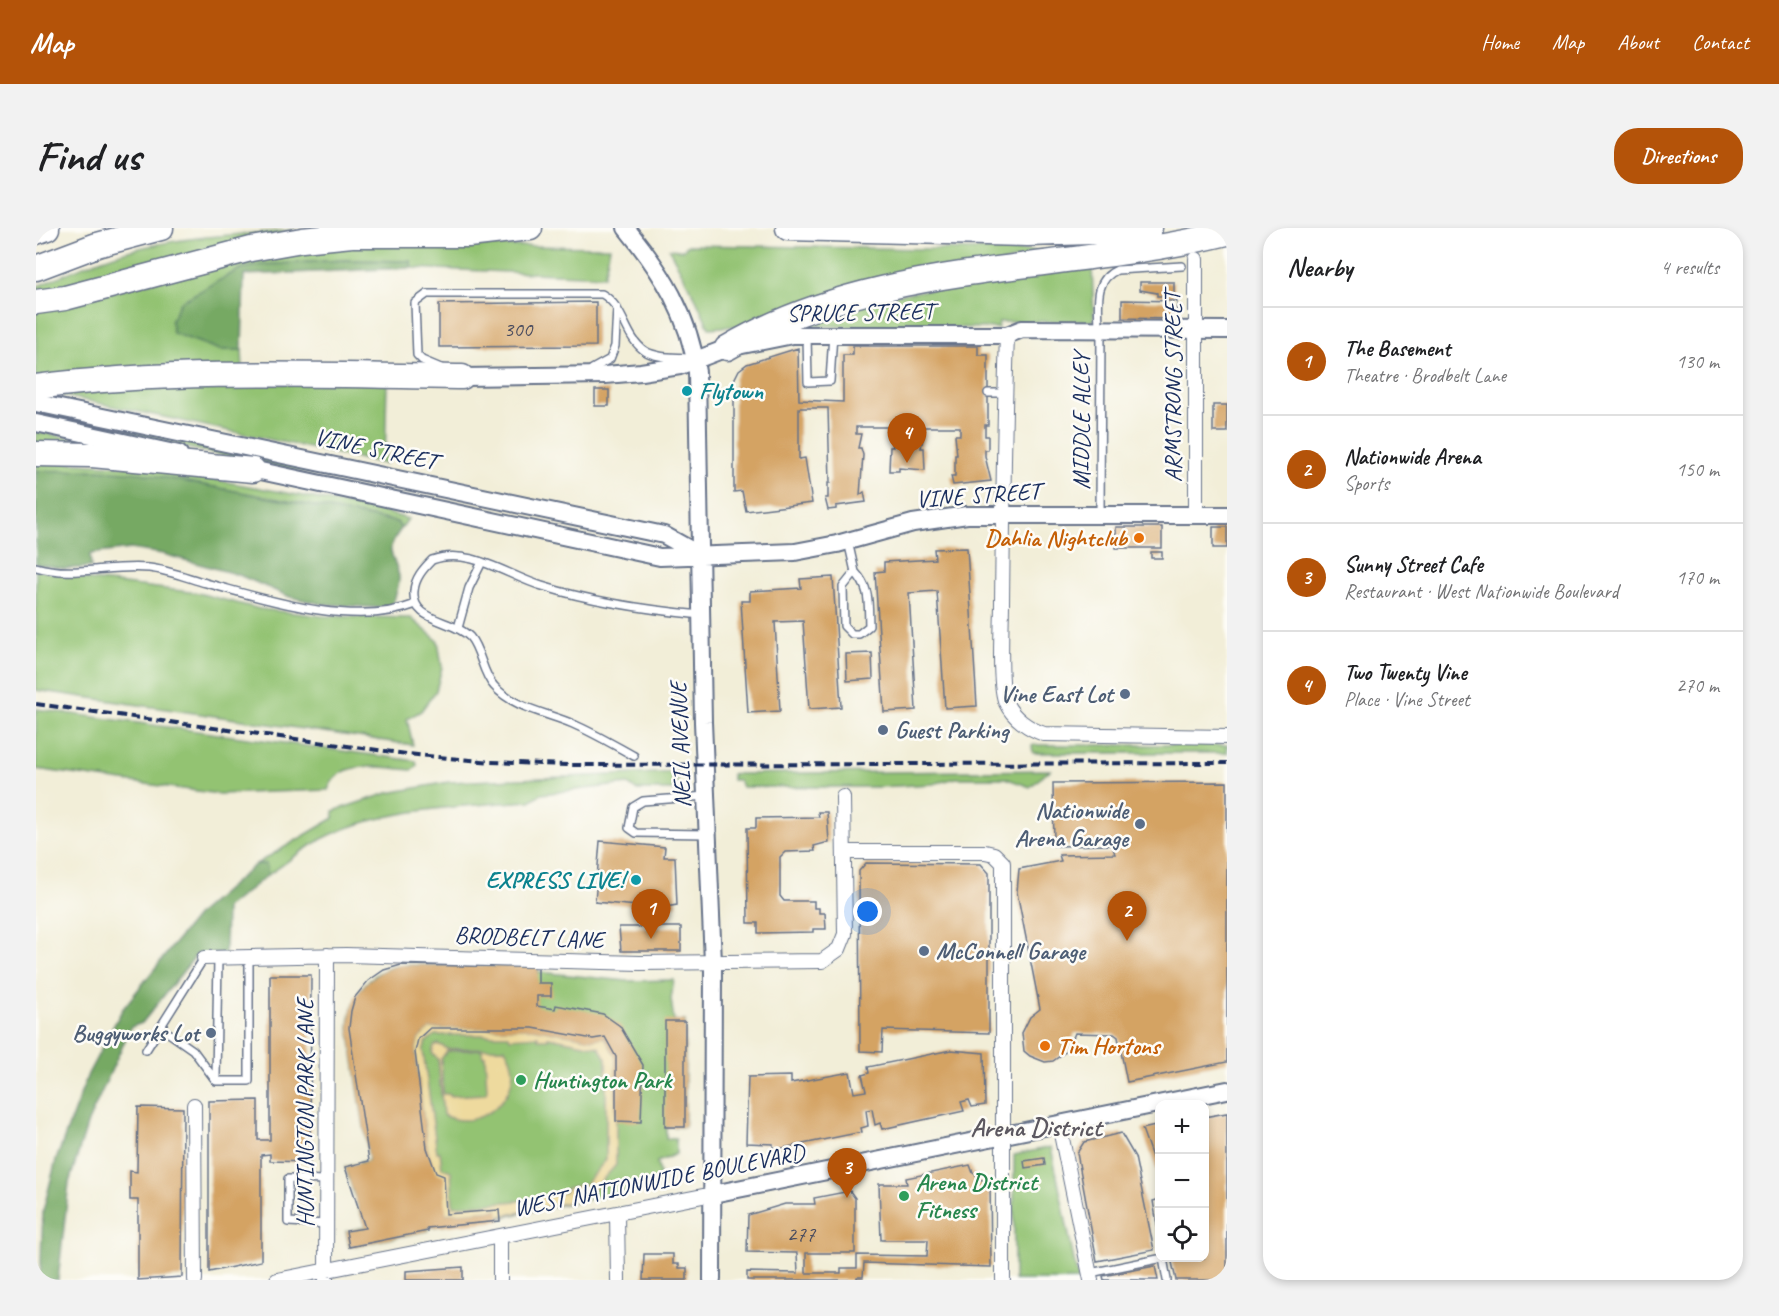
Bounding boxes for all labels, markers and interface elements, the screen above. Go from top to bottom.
text: Map [30,25,73,60]
text: Home [1481,29,1519,55]
text: Map [1552,29,1584,55]
text: About [1617,29,1659,55]
text: Contact [1692,29,1749,55]
button: Directions [1614,128,1743,184]
text: Find us [36,130,141,183]
text: Nearby [1287,251,1352,284]
text: 4 results [1660,255,1719,280]
street label: ARMSTRONG STREET [1158,286,1188,482]
street label: SPRUCE STREET [786,296,940,328]
house number: 300 [504,316,534,342]
text: The Basement [1344,335,1450,363]
street label: MIDDLE ALLEY [1066,348,1096,489]
text: 1 [1302,349,1311,374]
text: 130 m [1676,349,1719,374]
text: Theatre · Brodbelt Lane [1344,363,1506,388]
place label: Flytown [699,376,764,406]
marker: Flytown [680,384,694,398]
pin: 4 [888,414,926,463]
street label: VINE STREET [312,421,446,478]
text: Nationwide Arena [1344,443,1481,471]
text: 2 [1302,457,1311,482]
text: 150 m [1676,457,1719,482]
text: Sports [1344,471,1389,496]
street label: VINE STREET [915,475,1047,514]
place label: Dahlia Nightclub [985,523,1128,553]
marker: Dahlia Nightclub [1132,531,1146,545]
text: Sunny Street Cafe [1344,551,1483,579]
text: 3 [1302,565,1311,590]
text: 170 m [1676,565,1719,590]
text: Restaurant · West Nationwide Boulevard [1344,579,1618,604]
text: Two Twenty Vine [1344,659,1467,687]
text: 4 [1302,673,1311,698]
text: 270 m [1676,673,1719,698]
street label: NEIL AVENUE [663,678,697,809]
place label: Vine East Lot [1000,679,1116,709]
marker: Vine East Lot [1118,687,1132,701]
text: Place · Vine Street [1344,687,1470,712]
place label: Guest Parking [895,715,1011,745]
marker: Guest Parking [876,723,890,737]
place label: Nationwide Arena Garage [1015,795,1130,853]
marker: Nationwide Arena Garage [1133,817,1147,831]
place label: EXPRESS LIVE! [486,865,629,895]
marker: EXPRESS LIVE! [629,873,643,887]
pin: 1 [632,890,670,939]
pin: 2 [1108,892,1146,941]
your location [853,897,882,926]
street label: BRODBELT LANE [454,919,607,955]
place label: McConnell Garage [936,936,1087,966]
marker: McConnell Garage [917,944,931,958]
street label: HUNTINGTON PARK LANE [290,996,320,1227]
place label: Buggyworks Lot [72,1018,202,1048]
marker: Buggyworks Lot [204,1026,218,1040]
place label: Tim Hortons [1057,1031,1162,1061]
marker: Tim Hortons [1038,1039,1052,1053]
place label: Huntington Park [533,1065,673,1095]
marker: Huntington Park [514,1073,528,1087]
map controls [1155,1100,1209,1262]
button: + [1155,1100,1209,1154]
district label: Arena District [970,1111,1104,1144]
street label: WEST NATIONWIDE BOULEVARD [511,1137,809,1223]
pin: 3 [828,1148,866,1198]
button: − [1155,1154,1209,1208]
place label: Arena District Fitness [916,1167,1040,1225]
marker: Arena District Fitness [897,1189,911,1203]
button: locate [1155,1208,1209,1262]
house number: 277 [787,1221,817,1247]

